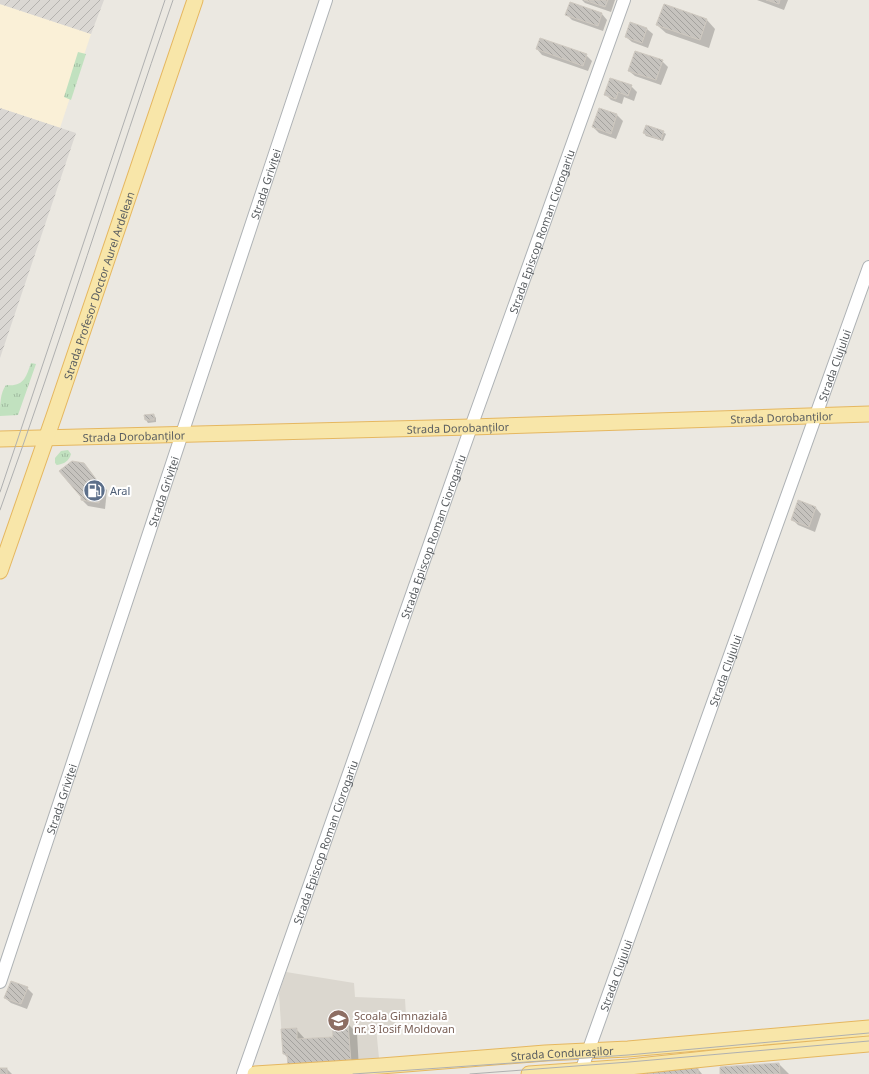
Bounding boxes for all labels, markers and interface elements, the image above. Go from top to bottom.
street label: Strada Griviței [246,147,284,221]
street label: Strada Episcop Roman Ciorogariu [505,147,577,315]
street label: Strada Profesor Doctor Aurel Ardelean [59,189,137,382]
street label: Strada Clujului [814,327,854,403]
street label: Strada Dorobanților [730,408,834,426]
street label: Strada Dorobanților [406,418,510,436]
street label: Strada Dorobanților [82,427,186,444]
street label: Strada Episcop Roman Ciorogariu [397,452,468,621]
street label: Strada Griviței [144,454,182,528]
fuel station icon: Aral [82,477,108,503]
place label: Aral [110,483,130,498]
street label: Strada Clujului [705,632,744,708]
street label: Strada Episcop Roman Ciorogariu [289,758,361,926]
street label: Strada Griviței [42,762,79,836]
street label: Strada Clujului [596,937,635,1013]
school or university icon: Școala Gimnazială nr. 3 Iosif Moldovan [325,1008,351,1034]
place label: Școala Gimnazială nr. 3 Iosif Moldovan [354,1008,455,1036]
street label: Strada Condurașilor [510,1042,614,1063]

